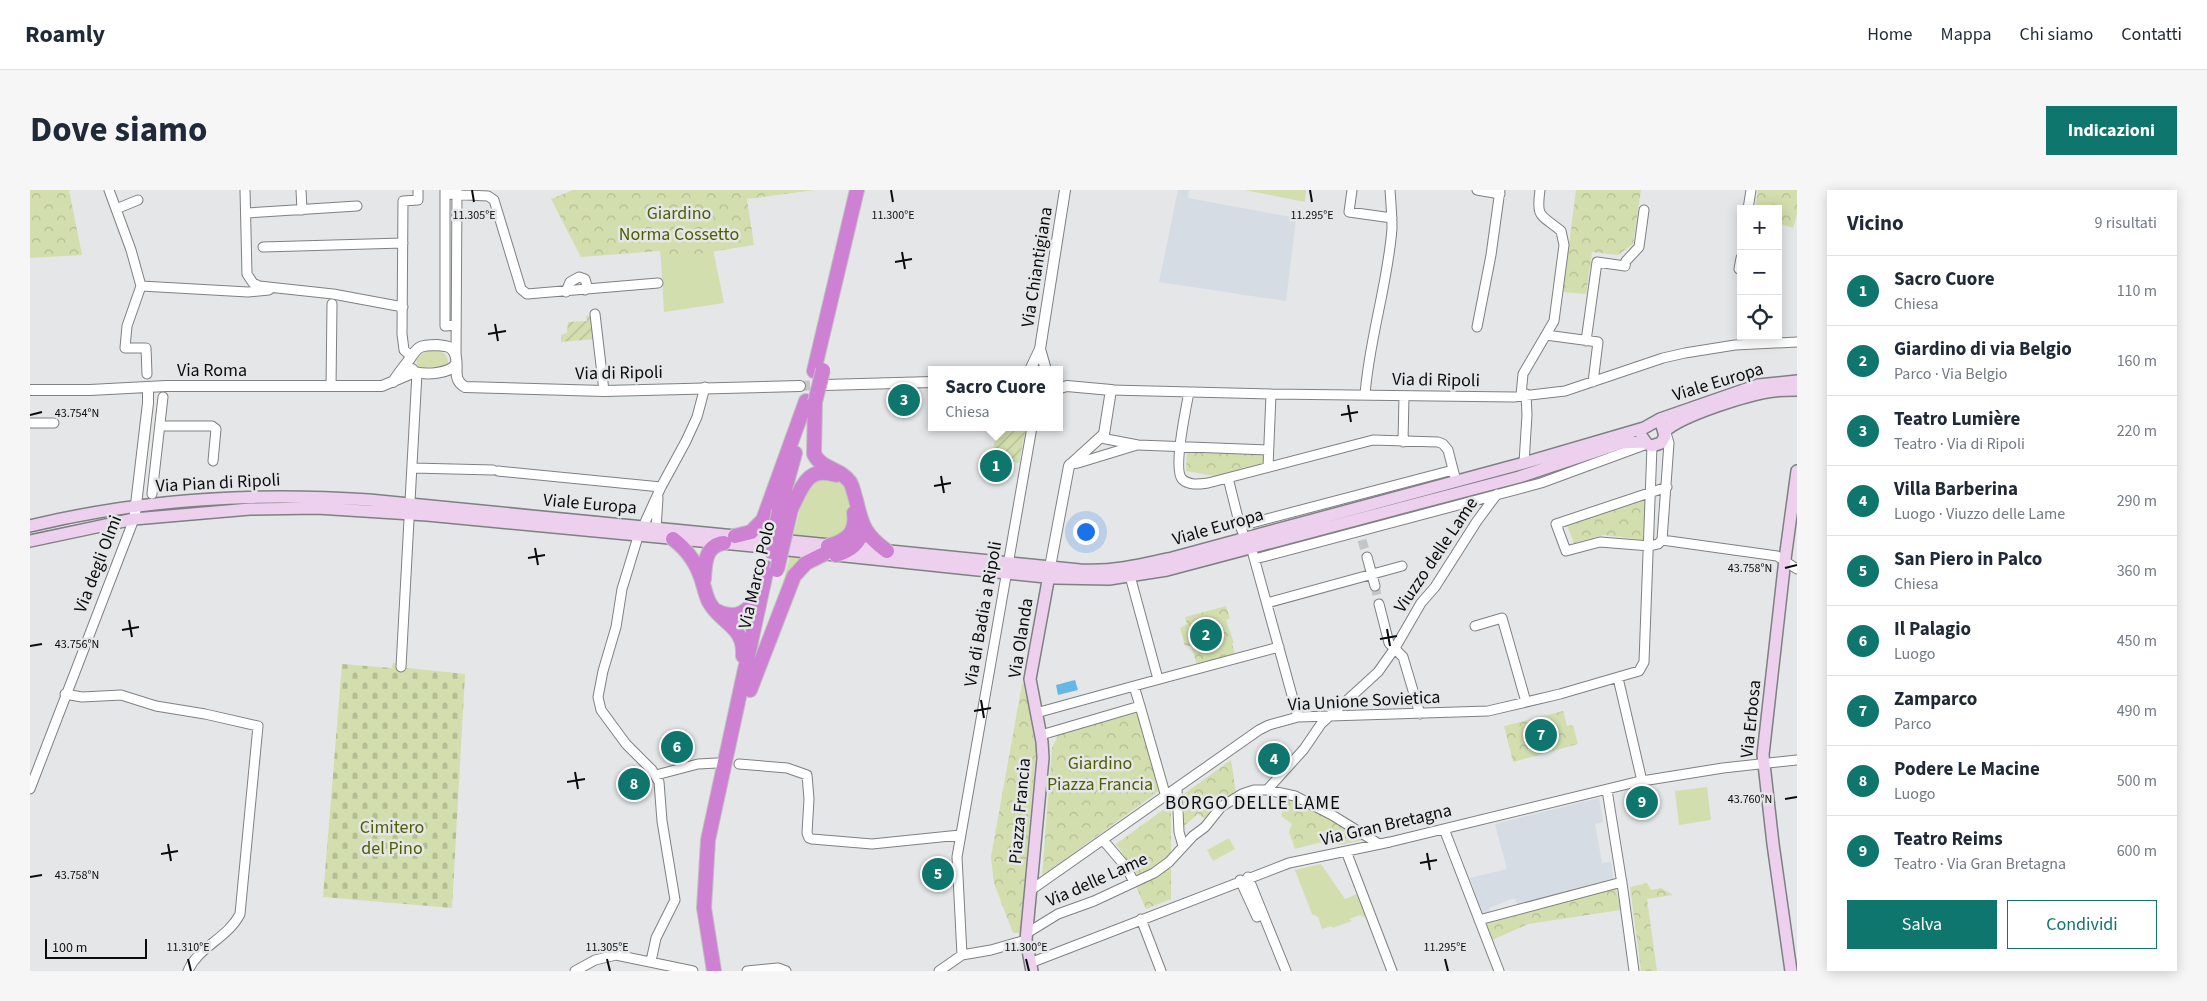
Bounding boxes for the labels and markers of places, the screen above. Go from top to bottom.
pin: 3 [888,381,920,419]
pin: 1 [980,447,1012,485]
pin: 2 [1190,616,1222,654]
pin: 7 [1525,716,1557,754]
pin: 6 [661,728,693,766]
pin: 4 [1258,740,1290,778]
pin: 8 [618,765,650,803]
pin: 9 [1626,783,1658,821]
pin: 5 [922,855,954,893]

